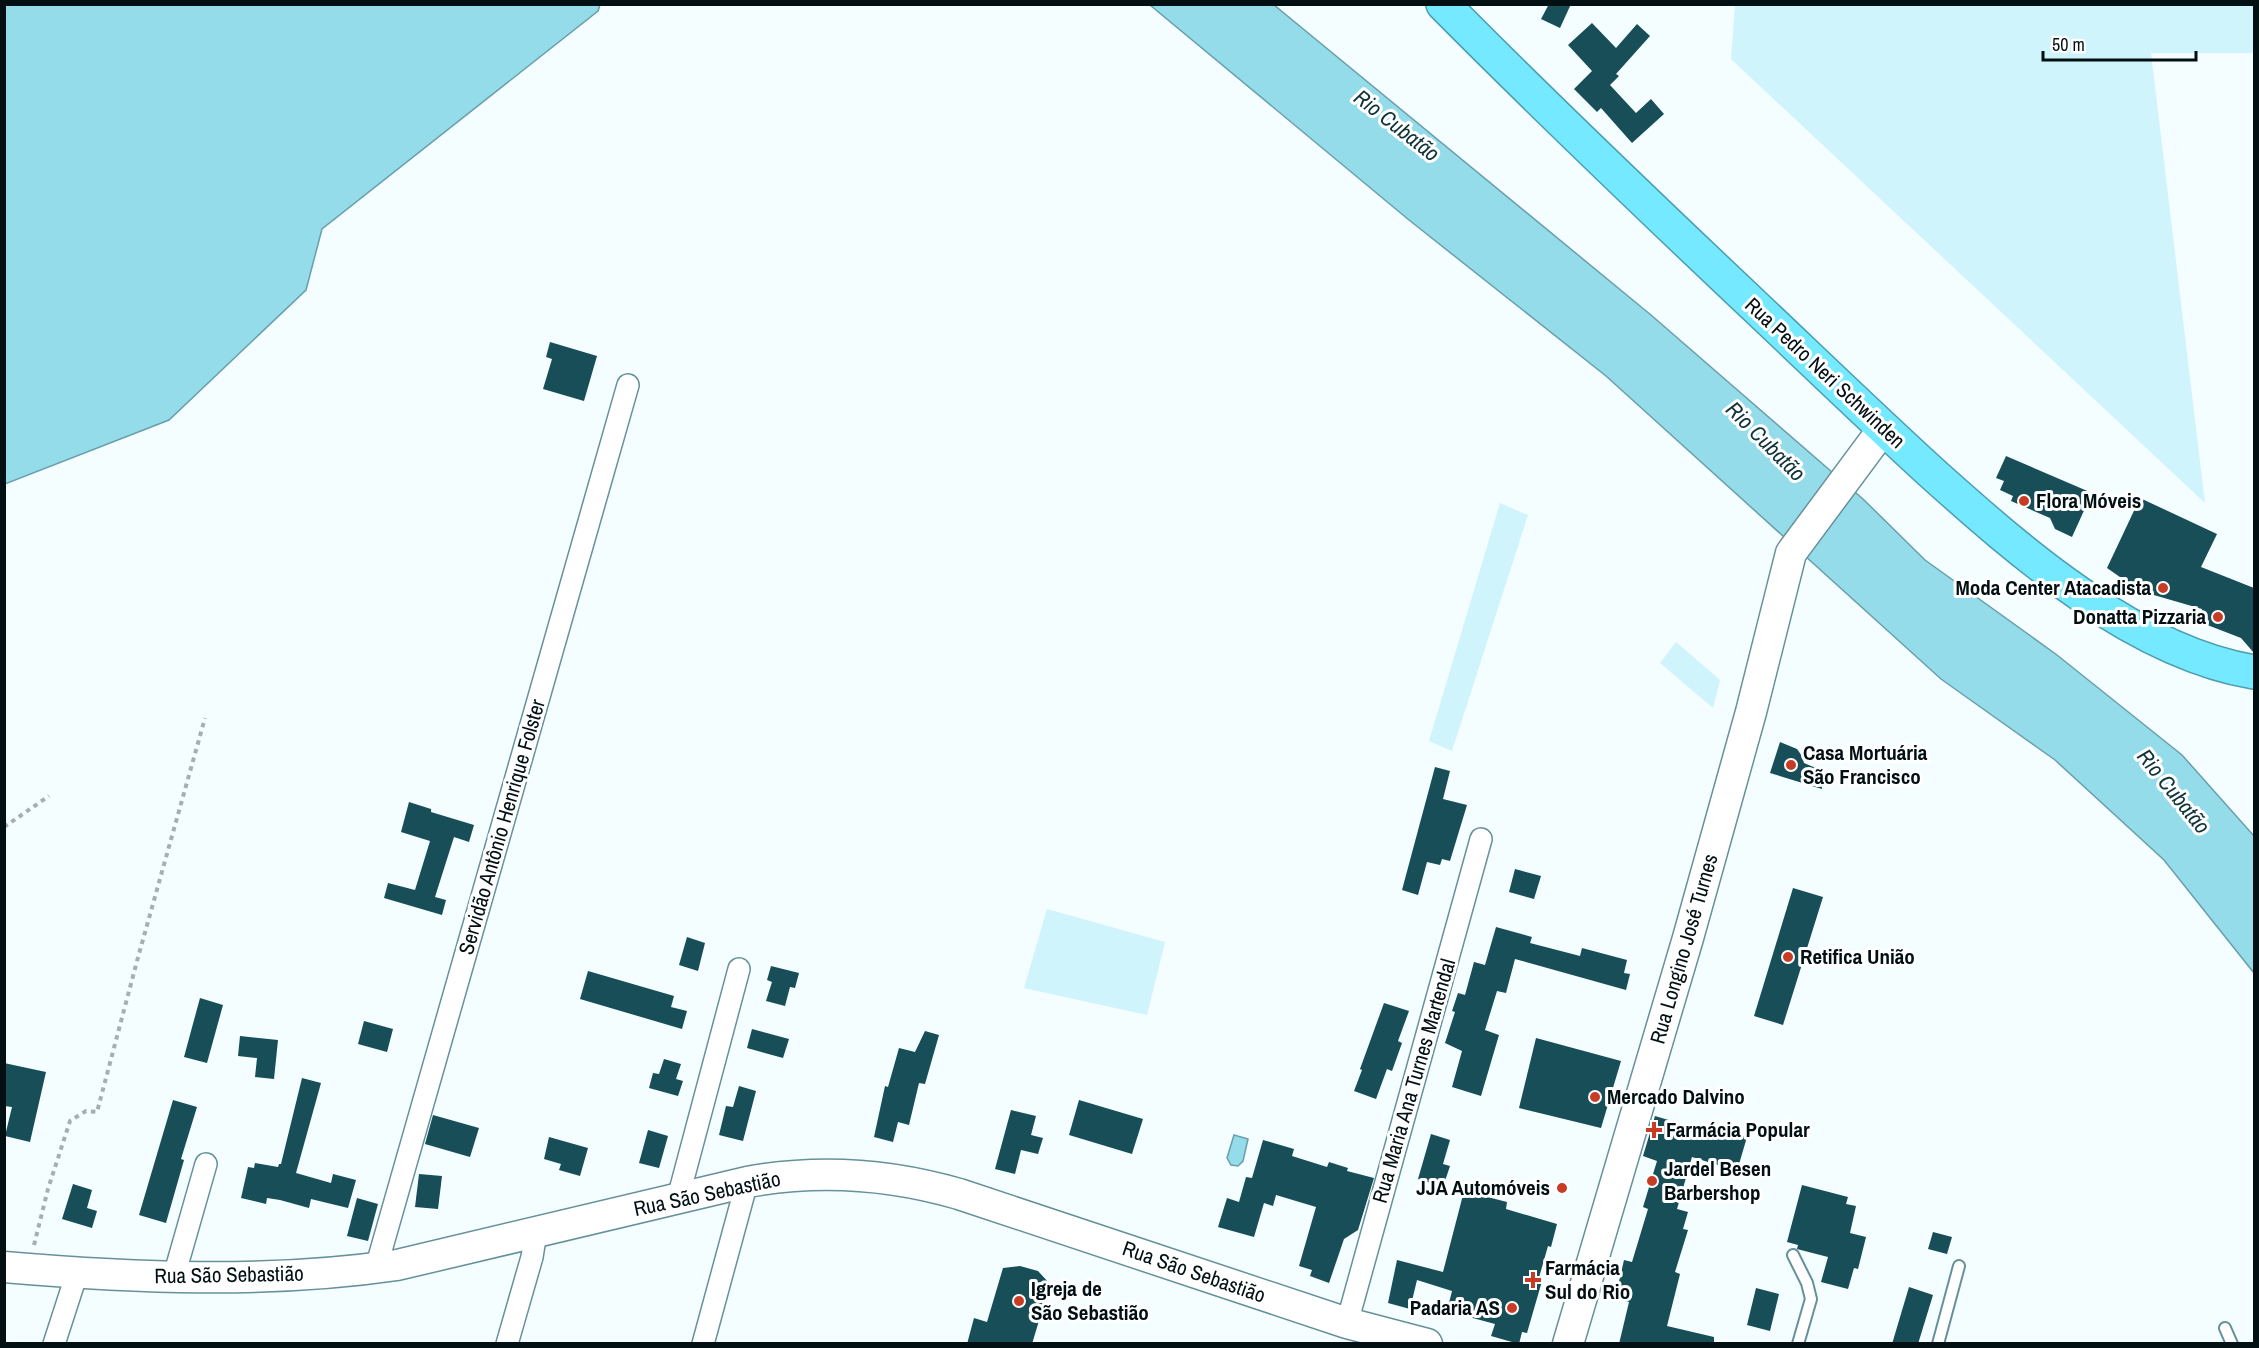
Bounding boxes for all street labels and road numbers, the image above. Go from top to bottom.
street label: Rua Pedro Neri Schwinden [1739,291,1912,455]
street label: Servidão Antônio Henrique Folster [451,696,552,958]
street label: Rua Longino José Turnes [1643,850,1725,1047]
street label: Rua Maria Ana Turnes Martendal [1365,955,1462,1206]
street label: Rua São Sebastião [631,1164,783,1223]
street label: Rua São Sebastião [1119,1234,1269,1310]
street label: Rua São Sebastião [154,1259,304,1290]

